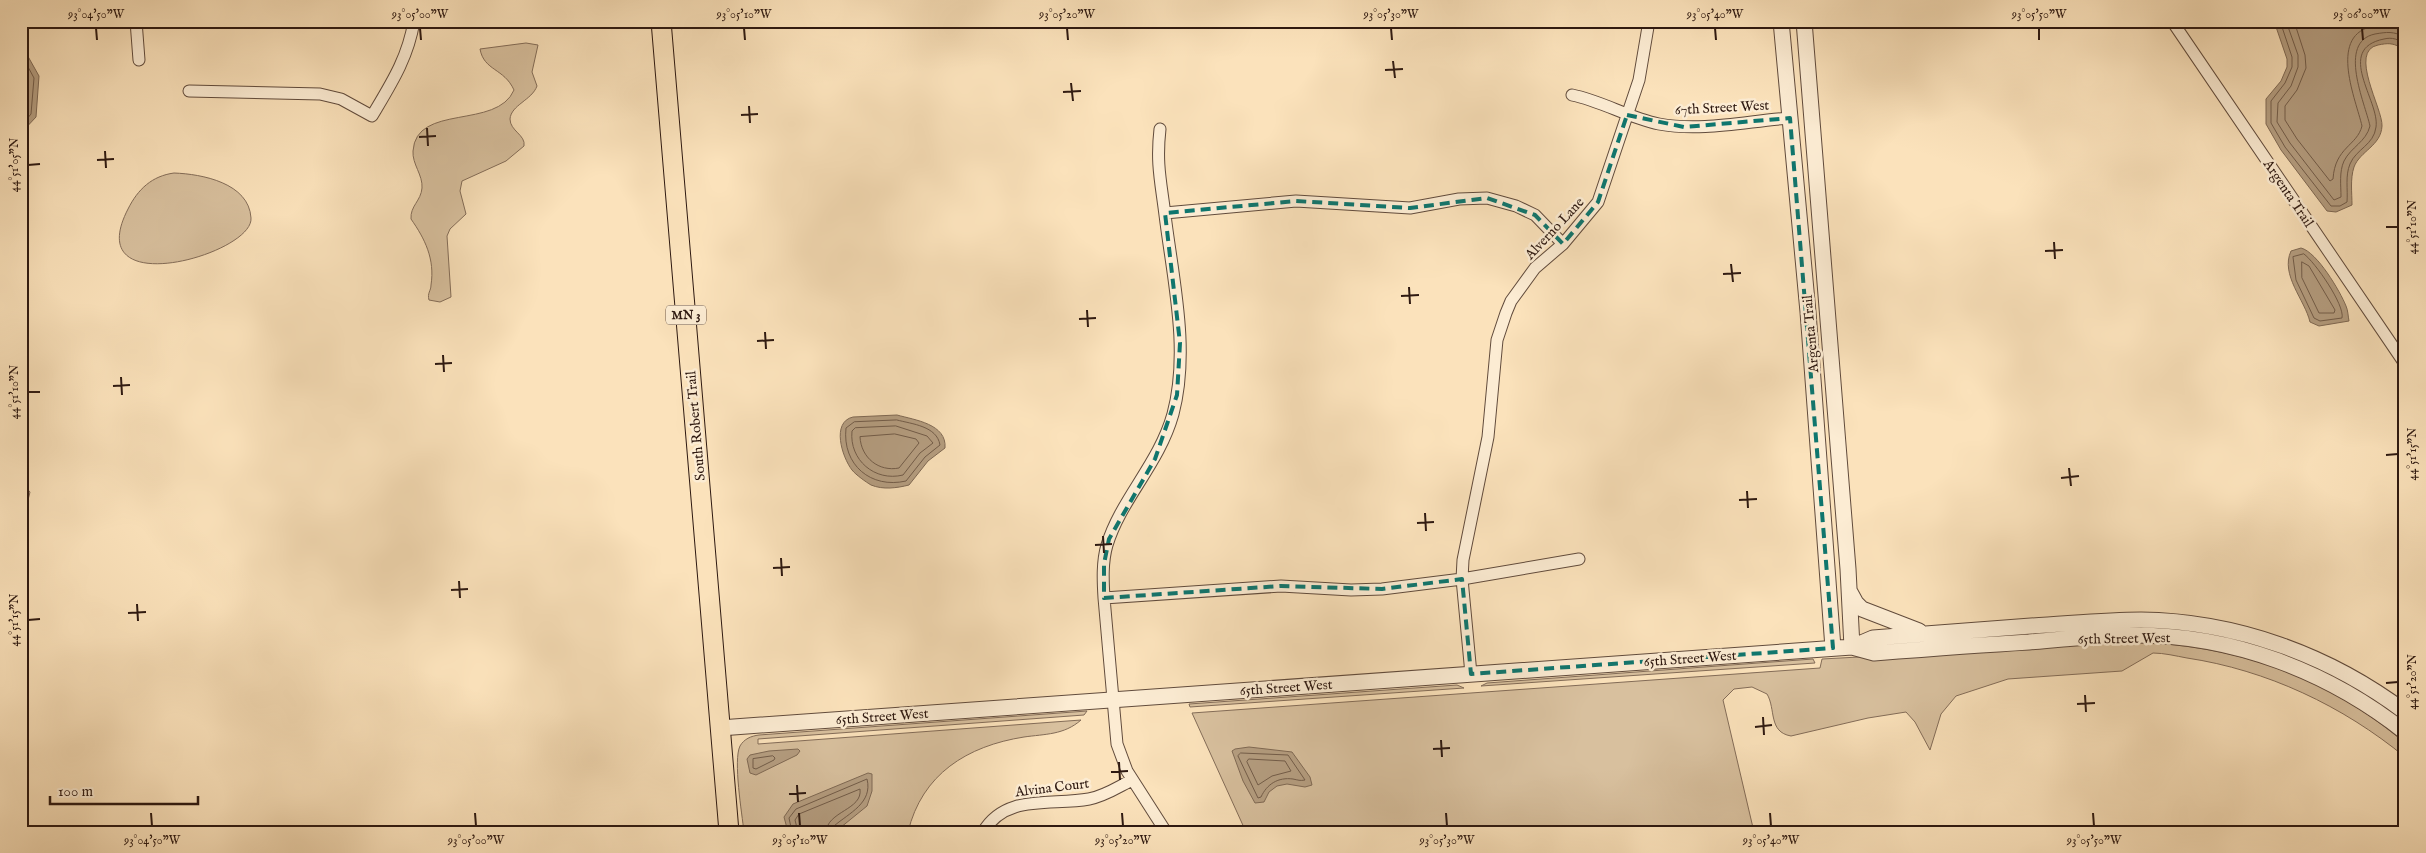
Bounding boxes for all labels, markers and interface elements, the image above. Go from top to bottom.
text: 93°04'50"W [67,7,125,22]
text: 93°05'00"W [391,7,449,22]
text: 93°05'10"W [716,7,772,22]
text: 93°05'20"W [1038,7,1096,22]
text: 93°05'30"W [1363,7,1419,22]
text: 93°05'40"W [1686,7,1744,22]
text: 93°05'50"W [2011,7,2067,22]
text: 93°06'00"W [2333,7,2391,22]
street label: 67th Street West [1674,97,1770,119]
text: 44°51'05"N [7,137,22,192]
street label: Argenta Trail [2258,155,2317,231]
street label: Alverno Lane [1521,193,1589,264]
text: 44°51'10"N [2405,199,2420,254]
street label: Argenta Trail [1799,294,1823,374]
road number: MN 3 [666,306,706,324]
text: 44°51'10"N [7,364,22,419]
street label: South Robert Trail [682,370,710,482]
text: 44°51'15"N [2405,427,2420,480]
text: 44°51'15"N [7,593,22,646]
street label: 65th Street West [2077,629,2171,649]
street label: 65th Street West [1643,647,1737,671]
text: 44°51'20"N [2405,654,2420,710]
street label: 65th Street West [1239,676,1333,700]
street label: 65th Street West [835,705,929,729]
scale bar [50,773,198,805]
street label: Alvina Court [1013,775,1090,802]
text: 100 m [58,782,94,801]
text: 93°04'50"W [123,833,181,848]
text: 93°05'00"W [447,833,505,848]
text: 93°05'10"W [772,833,828,848]
text: 93°05'20"W [1094,833,1152,848]
text: 93°05'30"W [1419,833,1475,848]
text: 93°05'40"W [1742,833,1800,848]
text: 93°05'50"W [2066,833,2122,848]

